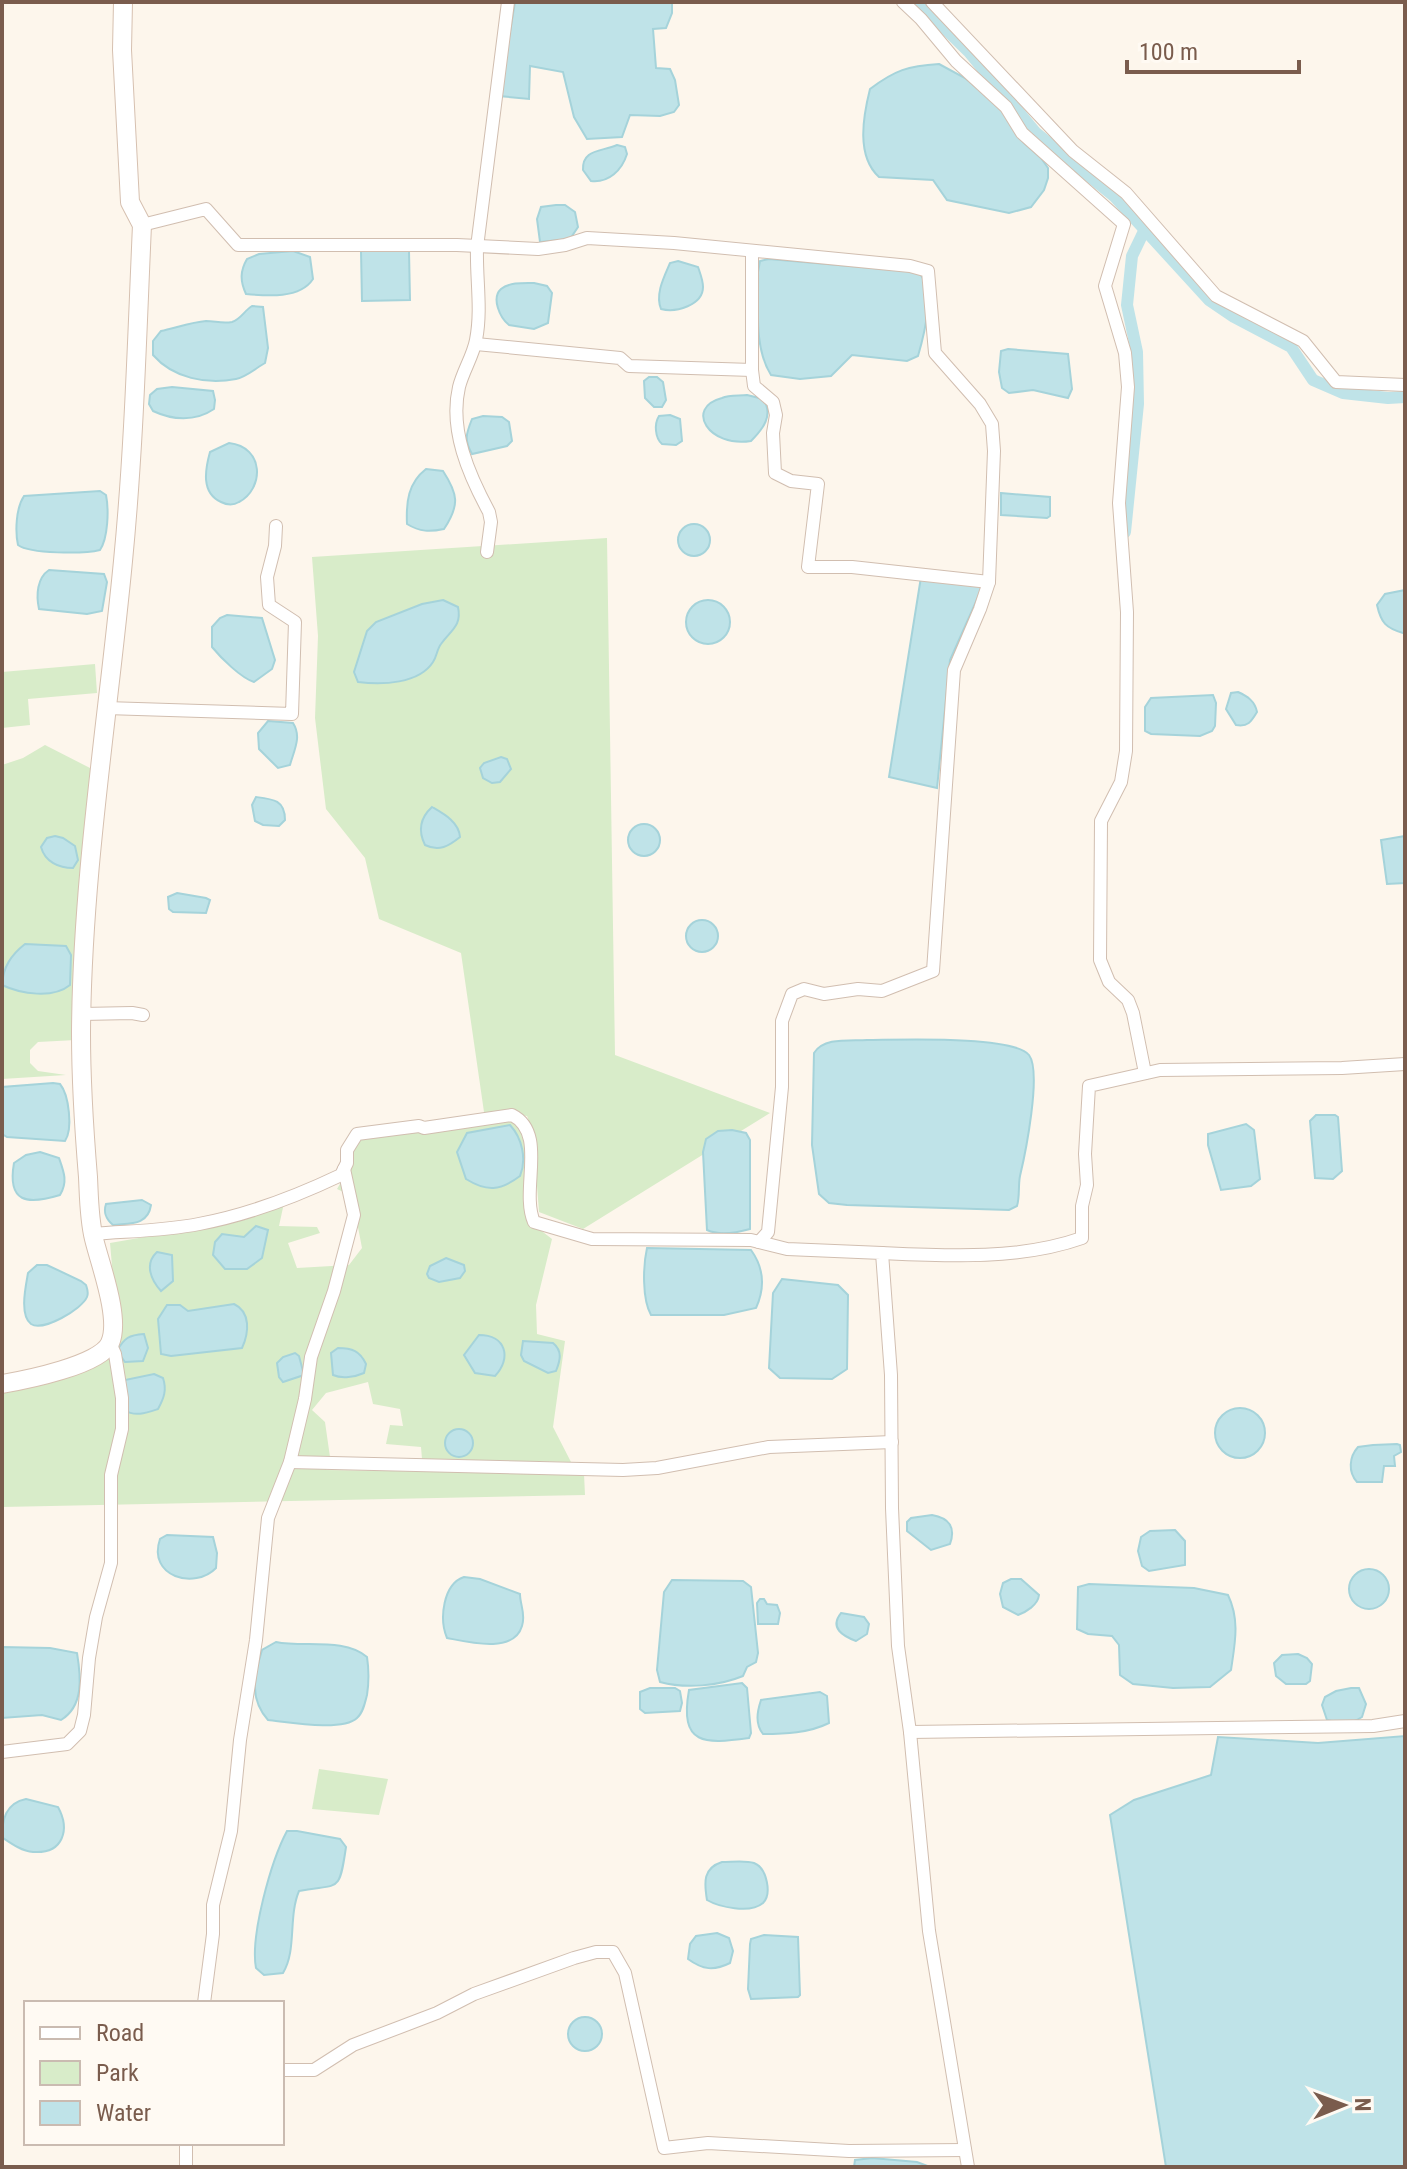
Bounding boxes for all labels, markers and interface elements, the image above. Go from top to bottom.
scale bar [1127,24,1299,74]
text: 100 m [1139,38,1198,66]
legend [24,2001,284,2145]
text: Road [96,2019,144,2047]
text: Park [96,2059,139,2087]
north arrow [1303,2065,1383,2145]
text: N [1350,2098,1375,2112]
text: Water [96,2099,151,2127]

